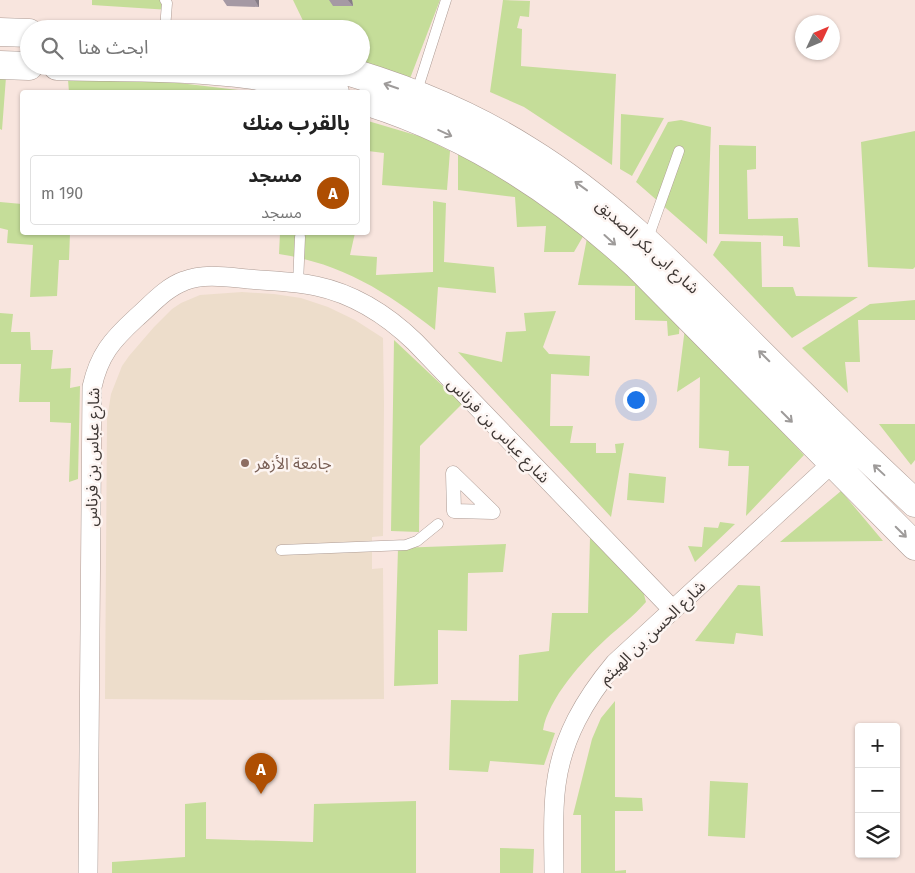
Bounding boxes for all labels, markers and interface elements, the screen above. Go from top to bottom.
north arrow [795,15,840,60]
search box [20,20,370,75]
icon: search [38,34,66,62]
text: ابحث هنا [78,36,149,59]
one-way arrow [384,81,400,90]
text: بالقرب منك [243,110,350,136]
one-way arrow [437,128,452,138]
text: مسجد [248,164,302,187]
one-way arrow [574,181,588,191]
text: 190 m [41,184,83,203]
text: A [328,184,338,203]
street label: شارع ابى بكر الصديق [590,195,703,300]
text: مسجد [261,203,302,222]
one-way arrow [604,234,617,246]
one-way arrow [757,350,770,362]
street label: شارع عباس بن فرناس [441,374,554,489]
street label: شارع عباس بن فرناس [82,387,106,527]
your location [623,387,649,413]
one-way arrow [781,410,793,423]
place label: جامعة الأزهر [254,454,332,473]
marker: جامعة الأزهر [239,457,251,469]
one-way arrow [873,464,886,476]
one-way arrow [895,526,907,539]
street label: شارع الحسن بن الهيثم [595,577,712,690]
map controls [855,723,900,858]
button: + [855,723,900,768]
pin: A [245,753,277,794]
button: − [855,768,900,813]
button: layers [855,813,900,858]

